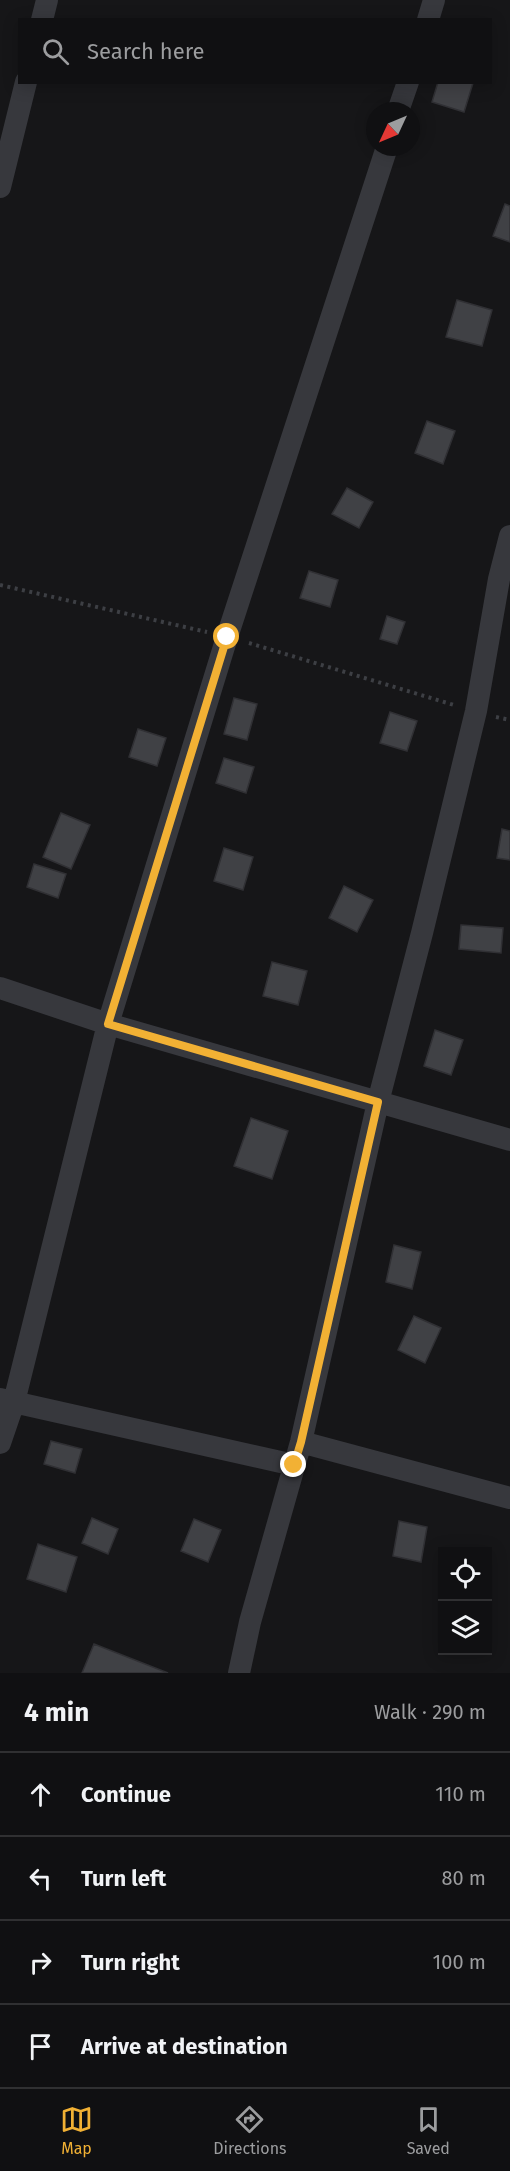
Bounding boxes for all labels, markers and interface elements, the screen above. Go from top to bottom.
search box [18,18,492,84]
icon: search [39,35,72,68]
text: Search here [87,38,205,65]
north arrow [366,102,420,156]
route start [213,623,239,649]
route end [280,1451,306,1477]
map controls [438,1547,492,1655]
button: locate [438,1547,492,1601]
button: layers [438,1601,492,1655]
text: 4 min [24,1697,89,1728]
text: Walk · 290 m [374,1700,486,1724]
icon: ahead [24,1778,57,1811]
text: Continue [81,1781,171,1808]
text: 110 m [435,1782,486,1806]
icon: left [24,1862,57,1895]
text: Turn left [81,1865,166,1892]
text: 80 m [441,1866,486,1890]
icon: right [24,1946,57,1979]
text: Turn right [81,1949,180,1976]
text: 100 m [433,1950,486,1974]
icon: arrive [24,2030,57,2063]
text: Arrive at destination [81,2033,288,2060]
tab: Map [60,2103,93,2158]
tab: Directions [213,2103,287,2158]
tab: Saved [407,2103,450,2158]

